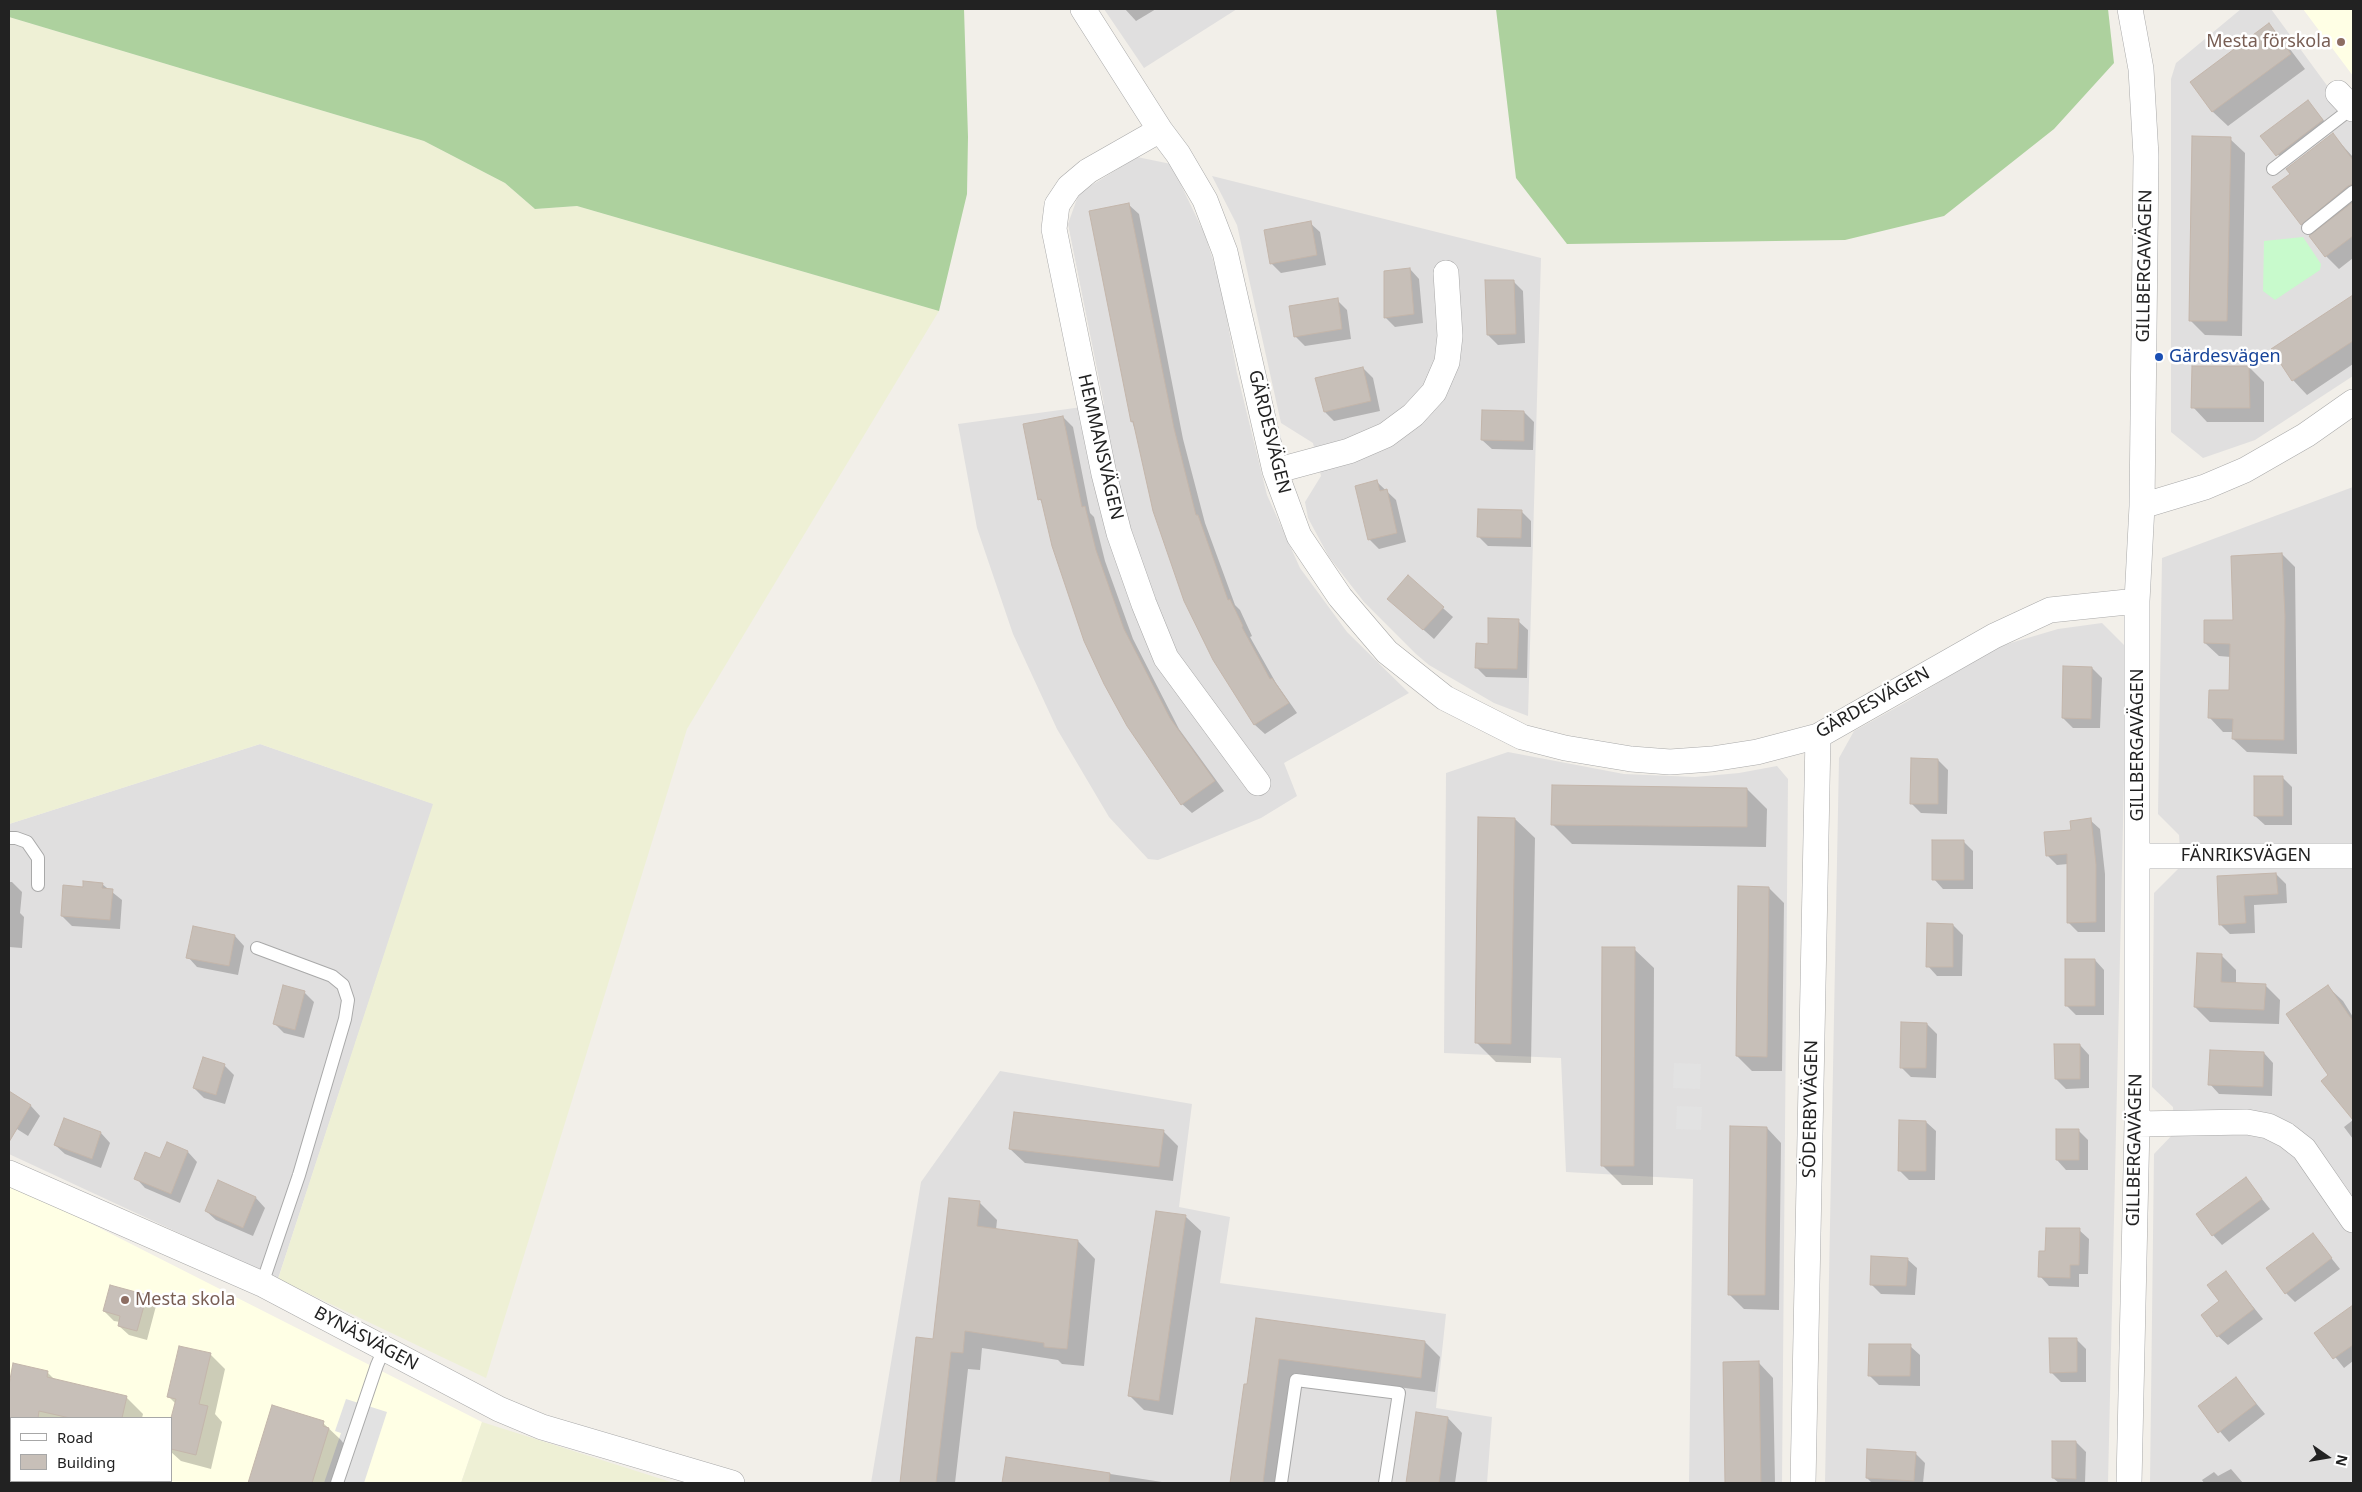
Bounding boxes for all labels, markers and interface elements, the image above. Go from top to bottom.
place label: Mesta förskola [2206,31,2331,53]
marker: Mesta förskola [2335,36,2347,48]
street label: GILLBERGAVÄGEN [2133,189,2157,343]
place label: Gärdesvägen [2169,346,2281,368]
marker: Gärdesvägen [2153,351,2165,363]
street label: GÄRDESVÄGEN [1243,368,1295,496]
street label: HEMMANSVÄGEN [1073,372,1127,522]
street label: GÄRDESVÄGEN [1812,663,1934,743]
street label: GILLBERGAVÄGEN [2127,669,2149,821]
street label: FÄNRIKSVÄGEN [2181,845,2311,867]
street label: SÖDERBYVÄGEN [1799,1040,1823,1178]
street label: GILLBERGAVÄGEN [2123,1073,2147,1227]
place label: Mesta skola [135,1289,235,1311]
marker: Mesta skola [119,1294,131,1306]
street label: BYNÄSVÄGEN [310,1302,422,1376]
legend [10,1417,172,1482]
text: Road [57,1427,93,1447]
north arrow [2302,1432,2352,1482]
text: Building [57,1452,115,1472]
text: N [2332,1453,2353,1468]

